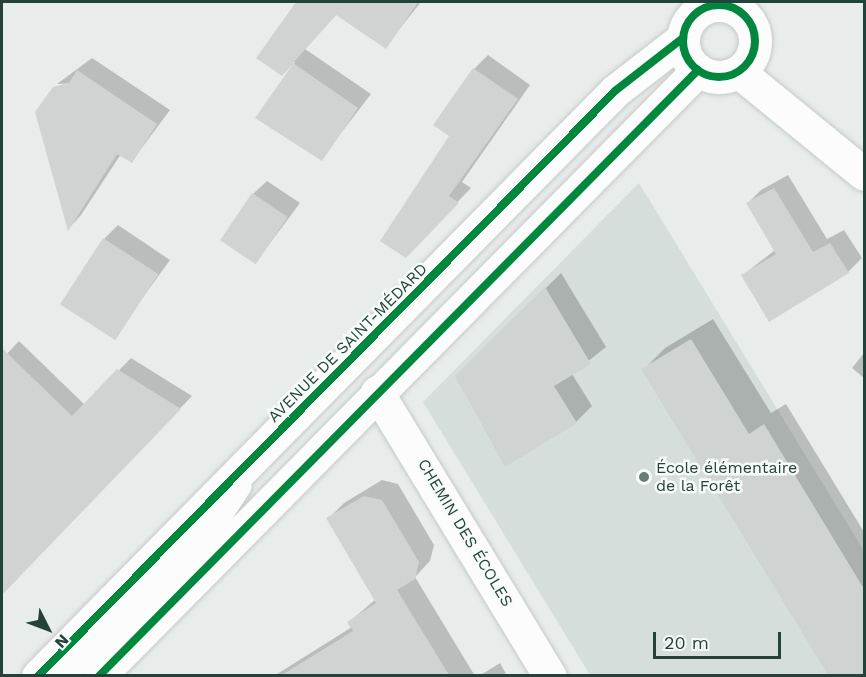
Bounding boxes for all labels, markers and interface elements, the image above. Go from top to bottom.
street label: AVENUE DE SAINT-MÉDARD [264,259,432,427]
street label: CHEMIN DES ÉCOLES [413,456,517,610]
place label: École élémentaire de la Forêt [656,458,797,496]
marker: École élémentaire de la Forêt [637,470,651,484]
north arrow [18,599,78,659]
scale bar [656,620,784,658]
text: N [51,631,73,652]
text: 20 m [664,632,709,653]

